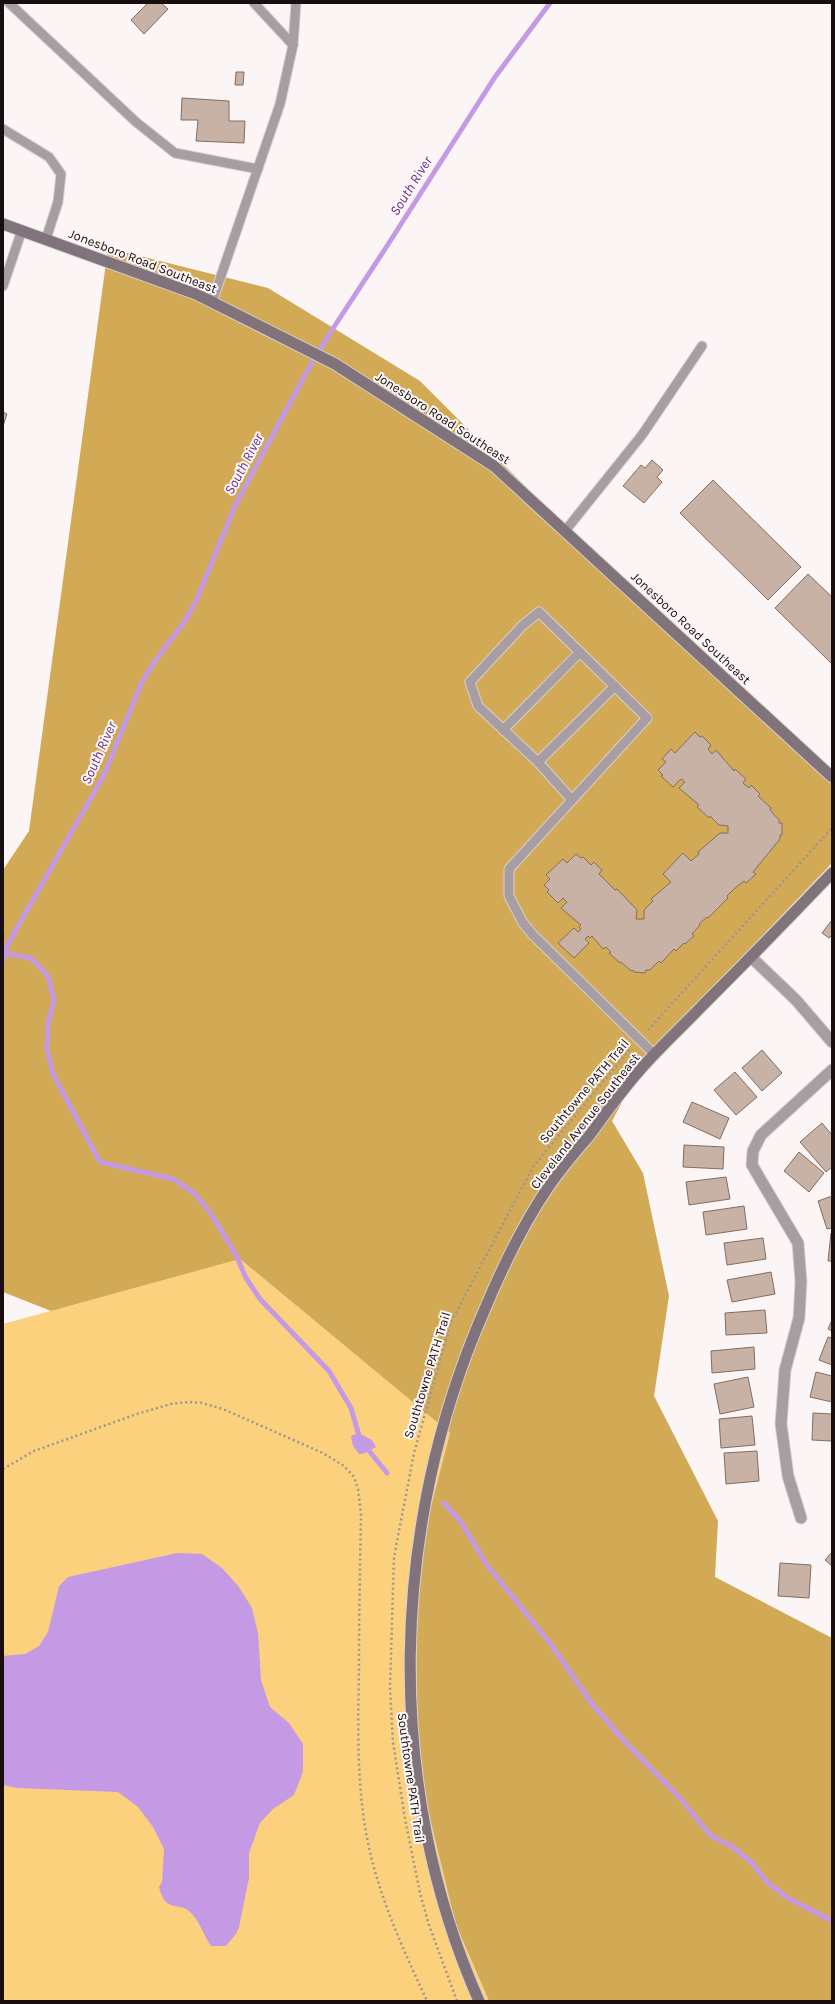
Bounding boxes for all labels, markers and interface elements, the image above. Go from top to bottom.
water label: South River [386,152,436,219]
street label: Jonesboro Road Southeast [67,226,219,296]
street label: Jonesboro Road Southeast [373,369,513,467]
water label: South River [221,430,268,497]
street label: Jonesboro Road Southeast [628,569,754,687]
water label: South River [78,718,121,787]
street label: Southtowne PATH Trail [536,1036,632,1146]
street label: Cleveland Avenue Southeast [527,1050,643,1192]
street label: Southtowne PATH Trail [401,1310,453,1440]
street label: Southtowne PATH Trail [394,1712,428,1844]

